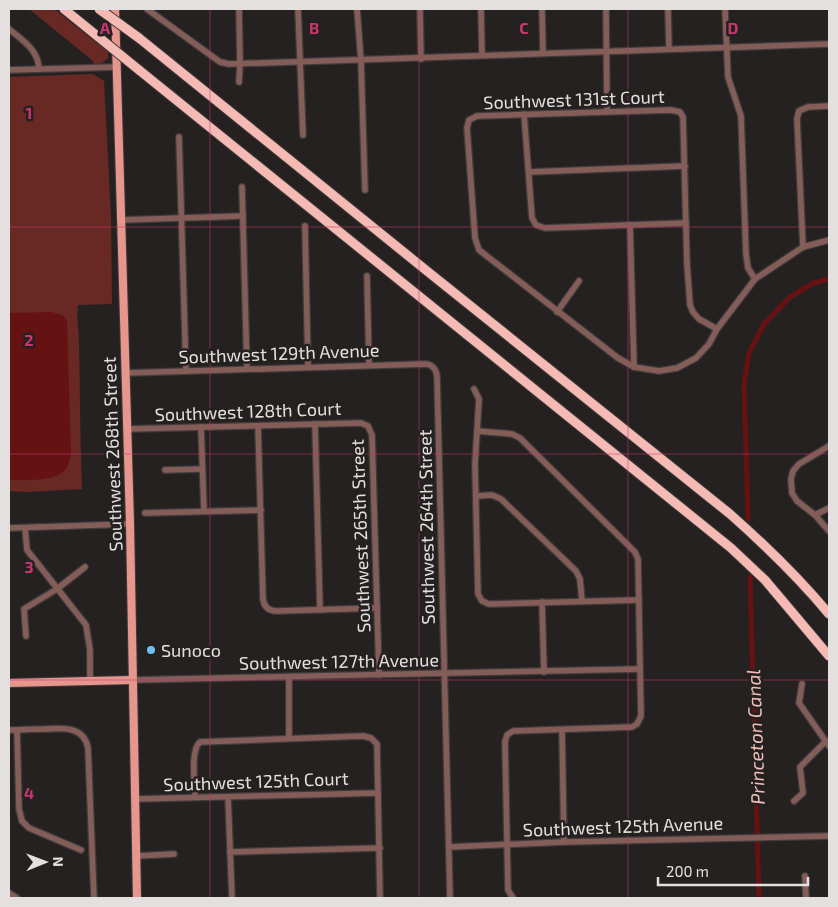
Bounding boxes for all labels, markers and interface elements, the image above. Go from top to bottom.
text: A [100,18,111,37]
text: B [309,18,319,37]
text: C [519,18,529,37]
text: D [728,18,739,37]
street label: Southwest 131st Court [483,85,665,113]
text: 1 [26,103,32,122]
text: 2 [24,330,34,349]
street label: Southwest 129th Avenue [178,338,380,368]
street label: Southwest 268th Street [98,356,126,552]
street label: Southwest 128th Court [154,397,342,425]
street label: Southwest 264th Street [413,429,439,625]
street label: Southwest 265th Street [346,439,374,633]
text: 3 [24,557,34,576]
place label: Sunoco [161,639,221,661]
marker: Sunoco [145,644,157,656]
street label: Southwest 127th Avenue [239,648,439,674]
water label: Princeton Canal [741,669,769,805]
street label: Southwest 125th Court [163,767,349,795]
text: 4 [24,783,34,802]
street label: Southwest 125th Avenue [522,812,724,840]
north arrow [20,837,70,887]
scale bar [658,854,808,886]
text: N [50,857,67,867]
text: 200 m [666,862,709,880]

